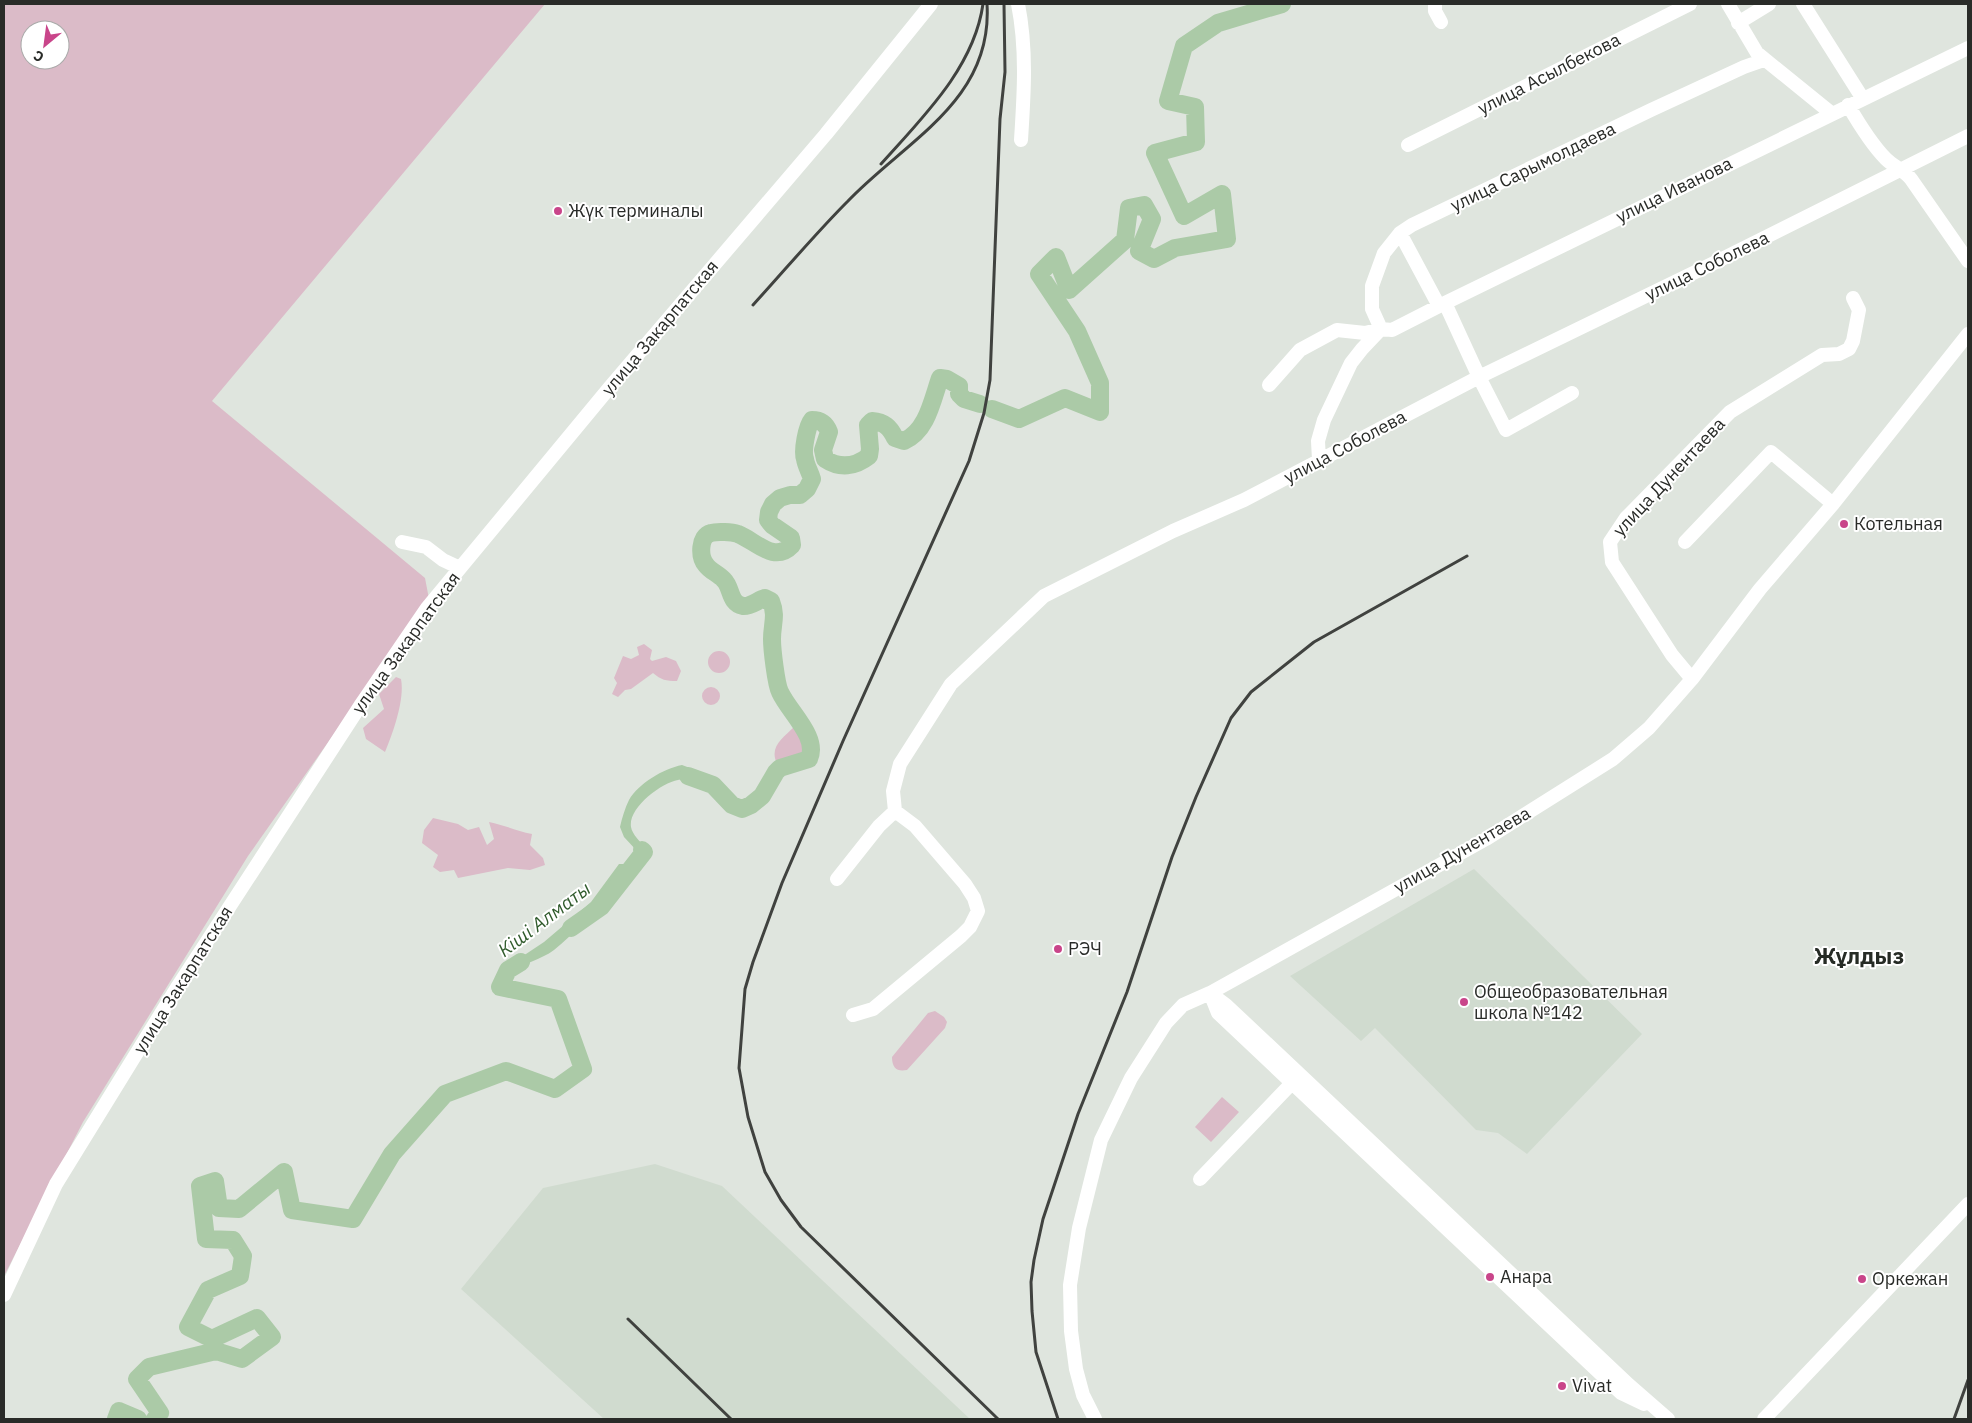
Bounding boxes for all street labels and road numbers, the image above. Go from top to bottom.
street label: улица Асылбекова [1474,27,1624,119]
street label: улица Сарымолдаева [1446,116,1619,217]
street label: улица Иванова [1612,151,1736,228]
street label: улица Соболева [1641,225,1773,306]
street label: улица Закарпатская [596,255,723,400]
street label: улица Соболева [1280,404,1410,488]
street label: улица Дунентаева [1608,412,1730,541]
street label: улица Закарпатская [346,567,465,718]
street label: улица Дунентаева [1389,801,1535,898]
street label: улица Закарпатская [128,902,237,1058]

